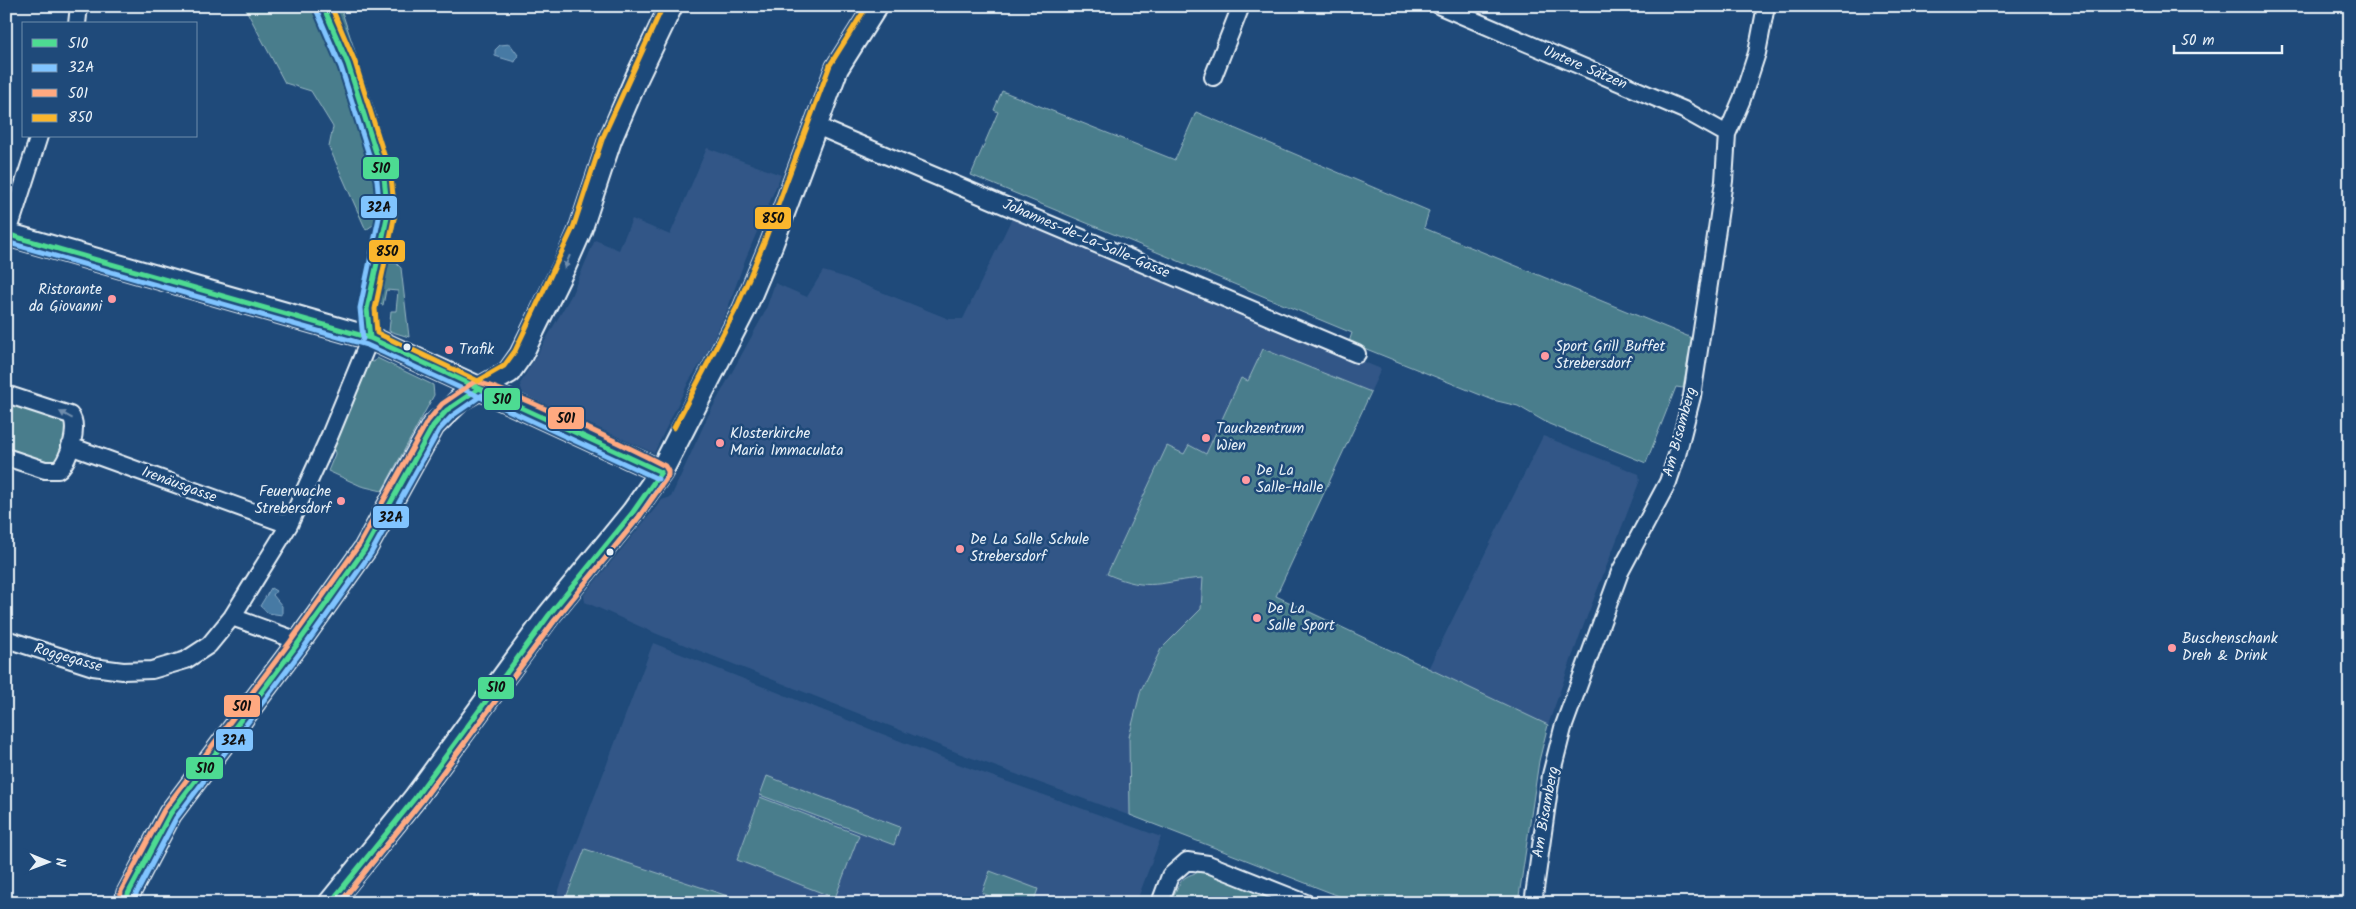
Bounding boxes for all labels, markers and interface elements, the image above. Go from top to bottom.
legend [22,22,198,138]
scale bar [2174,22,2281,54]
text: 50 m [2181,29,2215,53]
text: 510 [68,32,89,56]
street label: Untere Sätzen [1539,39,1631,97]
text: 32A [68,56,94,80]
text: 501 [68,82,89,106]
text: 850 [68,106,93,130]
line badge: 510 [362,156,400,180]
text: 510 [371,158,391,180]
street label: Johannes-de-La-Salle-Gasse [999,193,1174,285]
line badge: 32A [360,195,398,219]
text: 32A [366,197,391,219]
line badge: 850 [754,206,792,230]
text: 850 [762,208,785,230]
line badge: 850 [368,239,406,263]
text: 850 [376,241,399,263]
one-way arrow [562,255,570,269]
place label: Ristorante da Giovanni [29,278,103,319]
marker: Ristorante da Giovanni [106,293,118,305]
place label: Sport Grill Buffet Strebersdorf [1555,335,1666,376]
place label: Trafik [459,338,495,362]
unlabelled marker [402,342,412,352]
marker: Trafik [443,344,455,356]
marker: Sport Grill Buffet Strebersdorf [1539,350,1551,362]
street label: Am Bisamberg [1656,384,1704,480]
line badge: 510 [483,387,521,411]
text: 510 [492,389,512,411]
line badge: 501 [547,406,585,430]
text: 501 [556,408,576,430]
one-way arrow [58,411,73,419]
place label: Tauchzentrum Wien [1216,417,1304,458]
place label: Klosterkirche Maria Immaculata [730,422,843,463]
marker: Tauchzentrum Wien [1200,432,1212,444]
marker: Klosterkirche Maria Immaculata [714,437,726,449]
place label: De La Salle-Halle [1256,459,1323,500]
street label: Irenäusgasse [138,460,220,510]
marker: De La Salle-Halle [1240,474,1252,486]
place label: Feuerwache Strebersdorf [255,480,332,521]
marker: Feuerwache Strebersdorf [335,495,347,507]
line badge: 32A [372,505,410,529]
text: 32A [378,507,403,529]
place label: De La Salle Schule Strebersdorf [970,528,1089,569]
marker: De La Salle Schule Strebersdorf [954,543,966,555]
unlabelled marker [605,547,615,557]
place label: De La Salle Sport [1267,597,1335,638]
marker: De La Salle Sport [1251,612,1263,624]
place label: Buschenschank Dreh & Drink [2182,627,2279,668]
street label: Roggegasse [31,637,105,679]
marker: Buschenschank Dreh & Drink [2166,642,2178,654]
line badge: 510 [477,676,515,700]
text: 510 [486,677,506,699]
line badge: 501 [223,694,261,718]
text: 501 [232,696,252,718]
line badge: 32A [215,728,254,752]
text: 32A [221,730,246,752]
line badge: 510 [185,756,224,780]
text: 510 [195,758,215,780]
street label: Am Bisamberg [1526,764,1566,860]
north arrow [22,836,72,886]
text: N [49,858,71,867]

